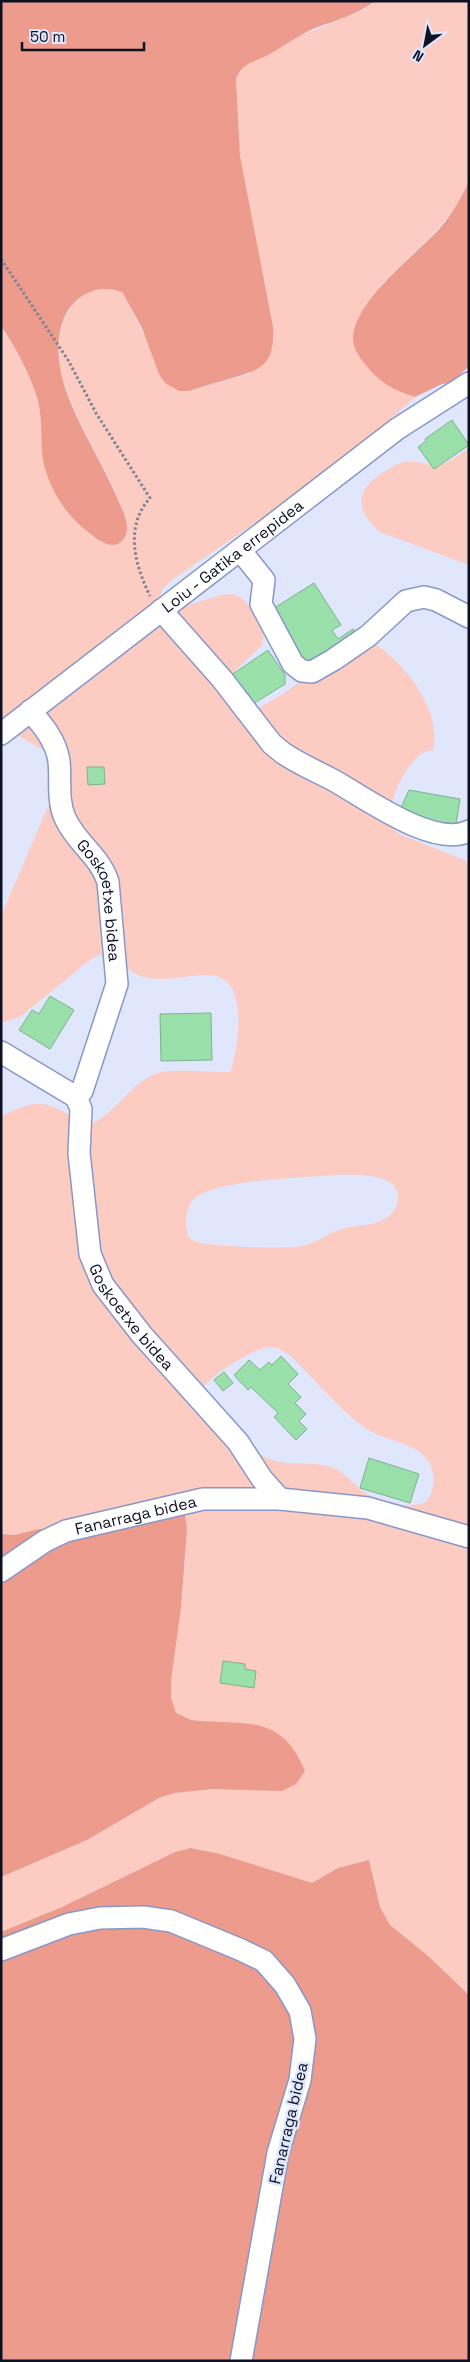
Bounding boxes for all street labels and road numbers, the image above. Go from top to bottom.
street label: Loiu - Gatika errepidea [158,495,308,617]
street label: Goskoetxe bidea [72,835,125,962]
street label: Goskoetxe bidea [84,1260,179,1375]
street label: Fanarraga bidea [73,1491,199,1540]
street label: Fanarraga bidea [264,2060,313,2186]

